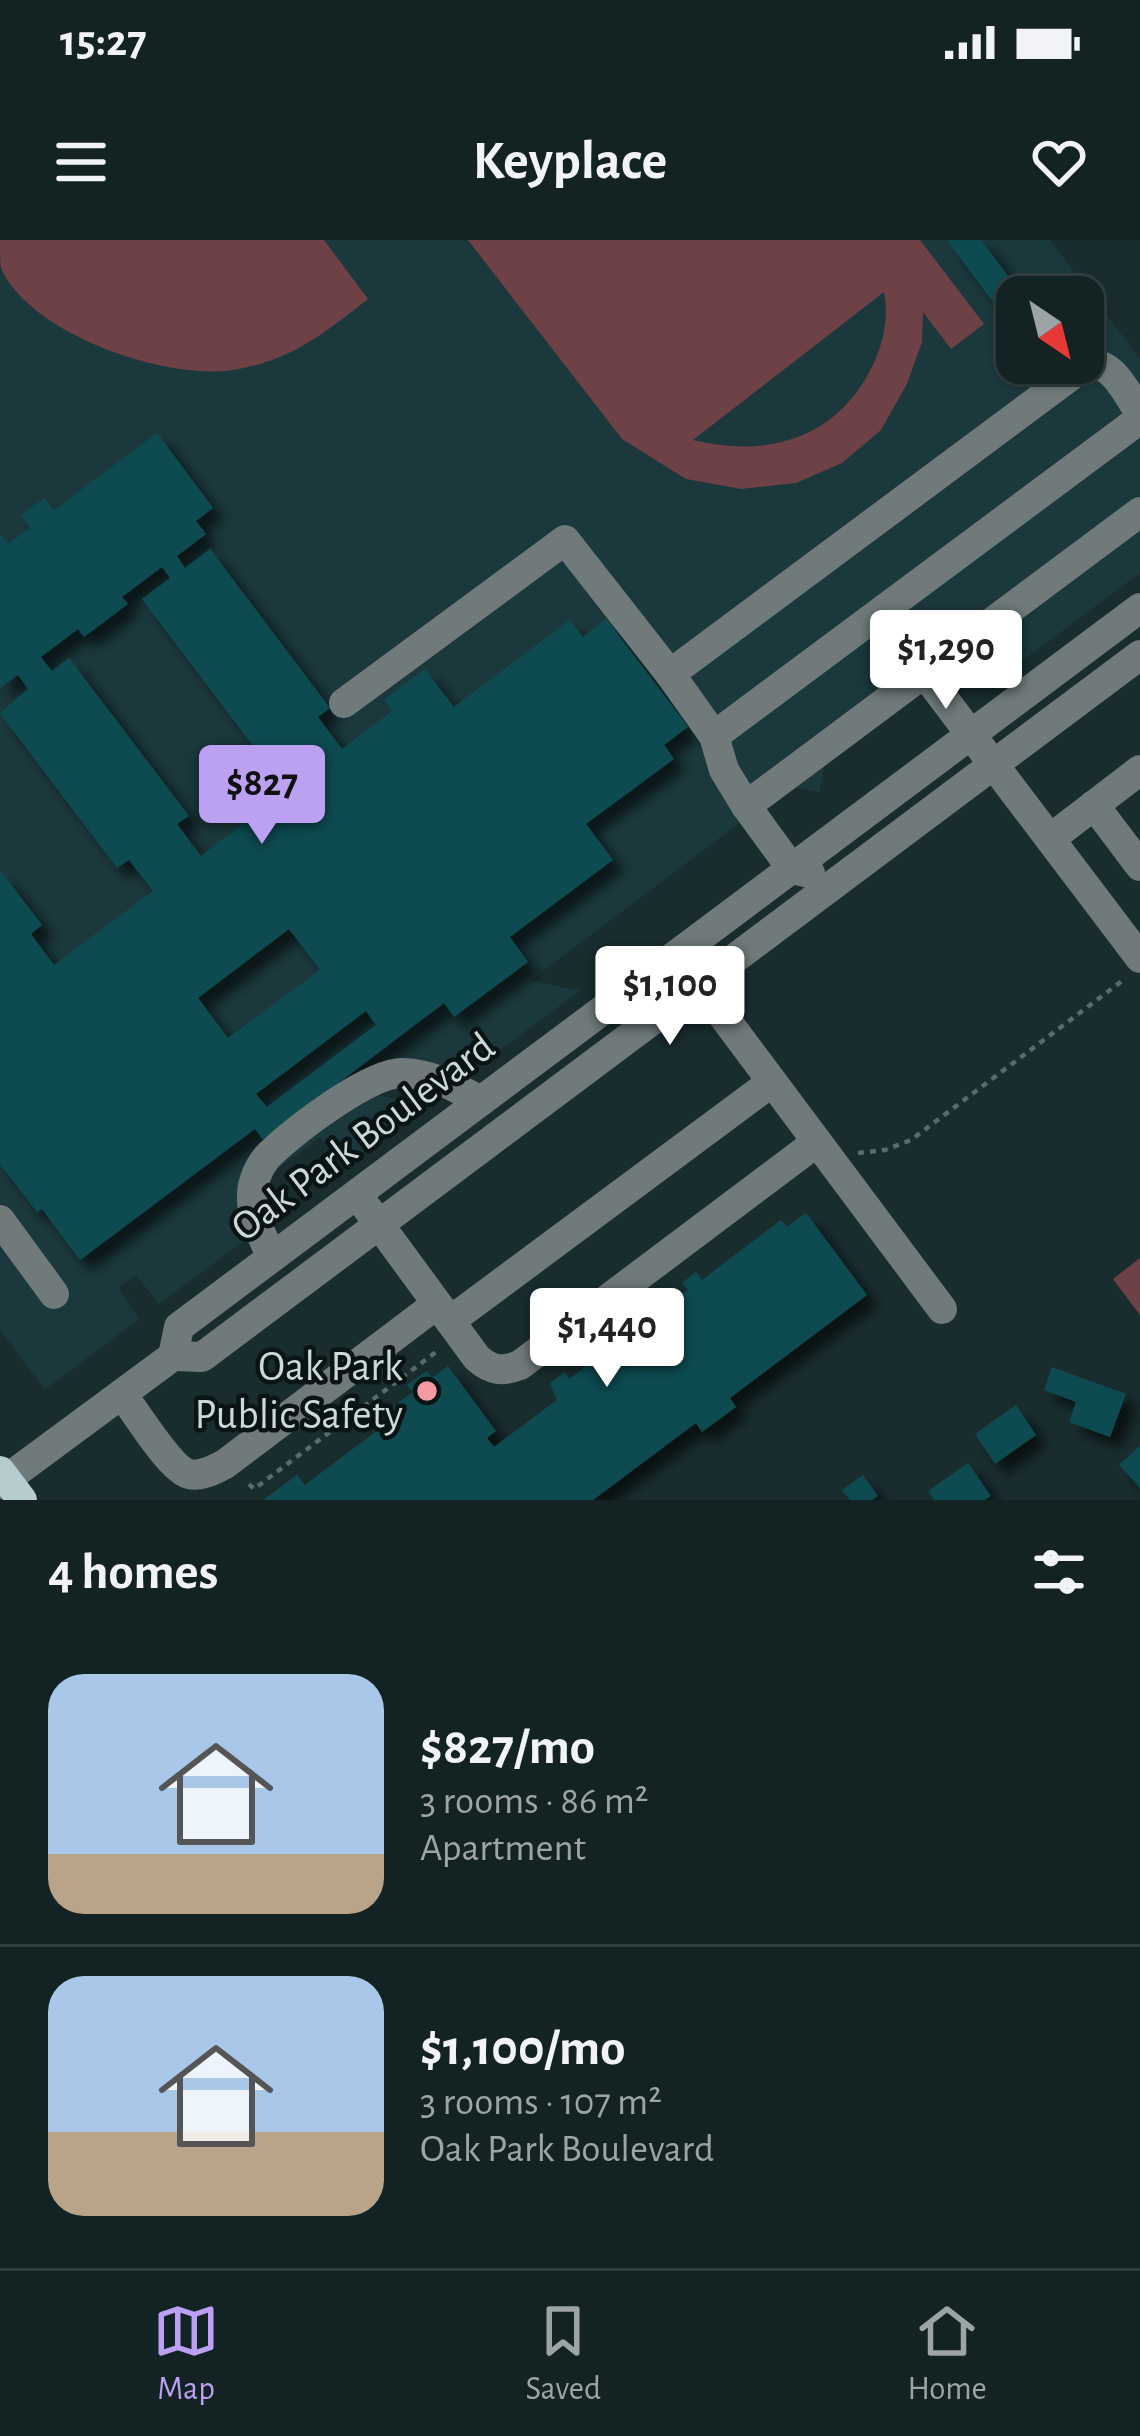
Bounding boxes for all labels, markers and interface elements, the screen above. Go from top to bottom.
text: 15:27 [60,19,147,64]
icon: menu [48,129,114,195]
icon: heart [1026,129,1092,195]
text: Keyplace [473,135,667,189]
north arrow [996,276,1104,384]
map controls [996,276,1104,384]
pin: $1,290 [848,610,1044,712]
text: $1,290 [897,629,995,668]
pin: $827 [191,745,333,847]
text: $827 [226,764,298,803]
pin: $1,100 [572,946,768,1048]
text: $1,100 [622,965,718,1004]
street label: Oak Park Boulevard [224,1025,502,1249]
pin: $1,440 [509,1288,705,1390]
text: $1,440 [557,1307,657,1346]
place label: Oak Park Public Safety [194,1346,403,1436]
marker: Oak Park Public Safety [414,1378,440,1404]
icon: filters [1026,1539,1092,1605]
text: 4 homes [48,1547,218,1598]
icon: home [144,1722,288,1866]
text: $827/mo [420,1722,595,1773]
text: 3 rooms · 86 m² [420,1782,648,1821]
text: Apartment [420,1829,586,1868]
text: $1,100/mo [420,2023,625,2074]
icon: home [144,2024,288,2168]
text: 3 rooms · 107 m² [420,2083,662,2122]
text: Oak Park Boulevard [420,2130,714,2169]
tab: Map [153,2298,219,2410]
tab: Saved [526,2298,601,2410]
tab: Home [907,2298,987,2410]

